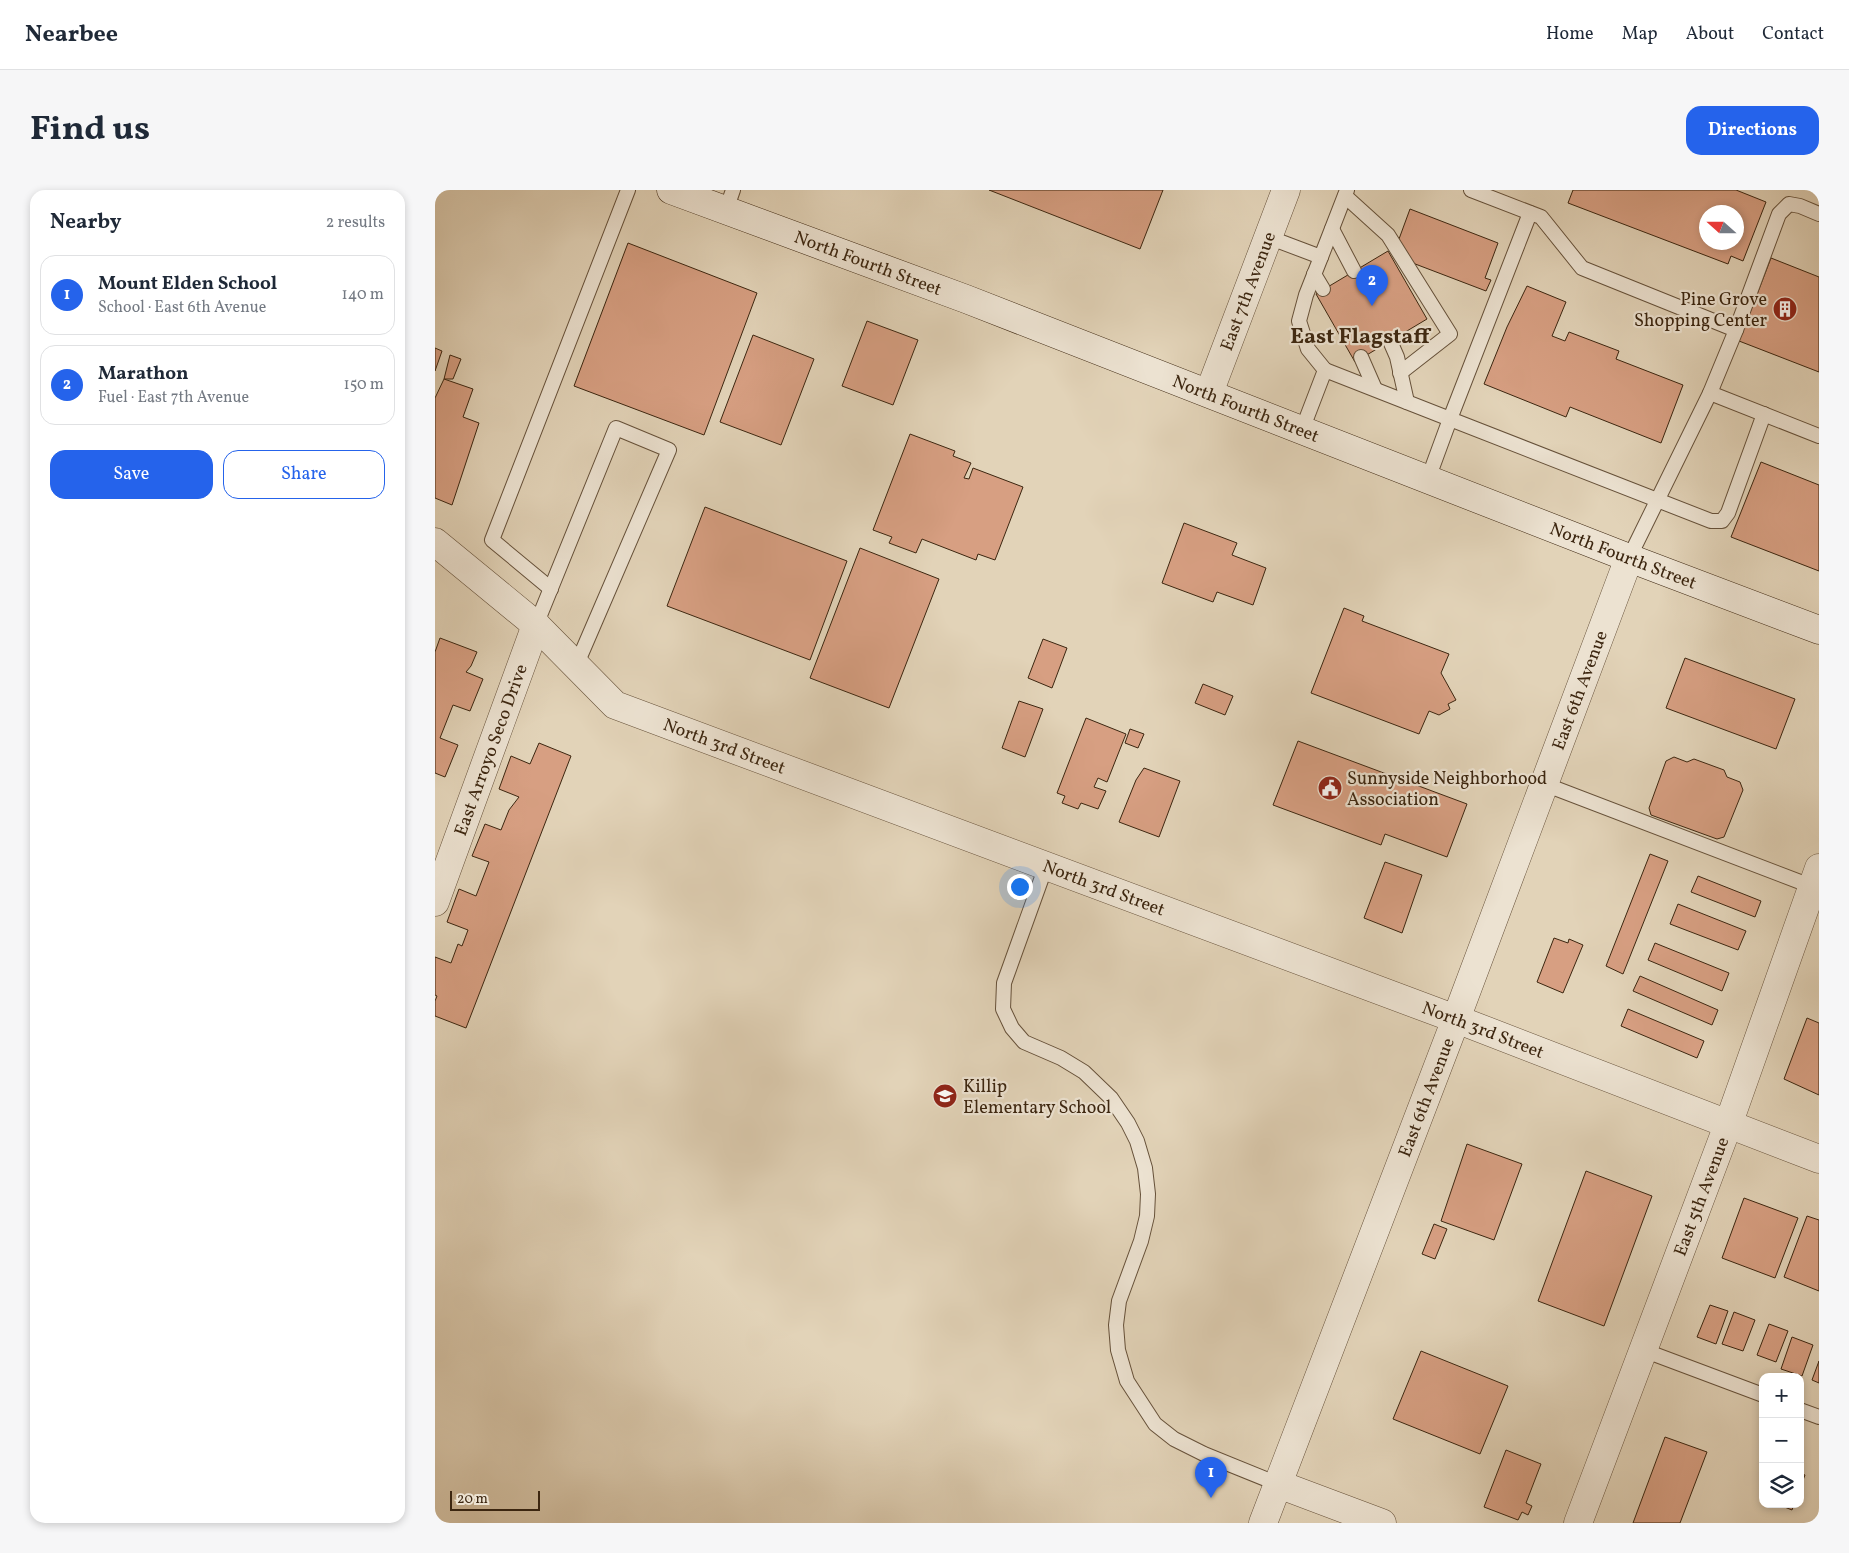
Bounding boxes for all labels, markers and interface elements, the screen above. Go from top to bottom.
text: Nearbee [25,18,118,52]
text: Home [1546,22,1594,47]
text: Map [1622,22,1658,47]
text: About [1686,22,1734,47]
text: Contact [1762,22,1824,47]
text: Find us [30,106,150,154]
button: Directions [1686,106,1819,155]
north arrow [1699,205,1744,250]
text: Nearby [50,208,121,237]
text: 2 results [326,212,385,234]
street label: North Fourth Street [790,226,945,303]
street label: East 7th Avenue [1215,228,1283,355]
pin: 2 [1356,265,1388,306]
text: Mount Elden School [98,271,277,297]
text: 1 [64,284,70,306]
text: 140 m [342,284,384,306]
place label: Pine Grove Shopping Center [1634,288,1767,334]
building icon: Pine Grove Shopping Center [1772,296,1798,322]
text: School · East 6th Avenue [98,297,266,319]
district label: East Flagstaff [1290,322,1431,353]
text: Marathon [98,361,188,387]
street label: North Fourth Street [1168,370,1322,450]
text: 2 [63,374,71,396]
text: 150 m [343,374,384,396]
text: Fuel · East 7th Avenue [98,387,249,409]
button: Save [50,450,213,499]
button: Share [223,450,385,499]
street label: North Fourth Street [1546,517,1700,596]
street label: East 6th Avenue [1547,627,1615,754]
street label: East Arroyo Seco Drive [449,661,535,840]
street label: North 3rd Street [659,713,789,782]
place label: Sunnyside Neighborhood Association [1347,767,1547,813]
public building icon: Sunnyside Neighborhood Association [1317,775,1343,801]
street label: North 3rd Street [1039,855,1168,923]
your location [1007,874,1033,900]
street label: North 3rd Street [1418,996,1547,1066]
street label: East 6th Avenue [1393,1034,1462,1161]
place label: Killip Elementary School [963,1075,1111,1121]
school or university icon: Killip Elementary School [932,1083,958,1109]
street label: East 5th Avenue [1669,1134,1736,1260]
map controls [1759,1373,1804,1508]
button: + [1759,1373,1804,1418]
button: − [1759,1418,1804,1463]
pin: 1 [1195,1457,1227,1498]
button: layers [1759,1463,1804,1508]
scale bar [450,1488,540,1511]
text: 20 m [457,1490,488,1509]

